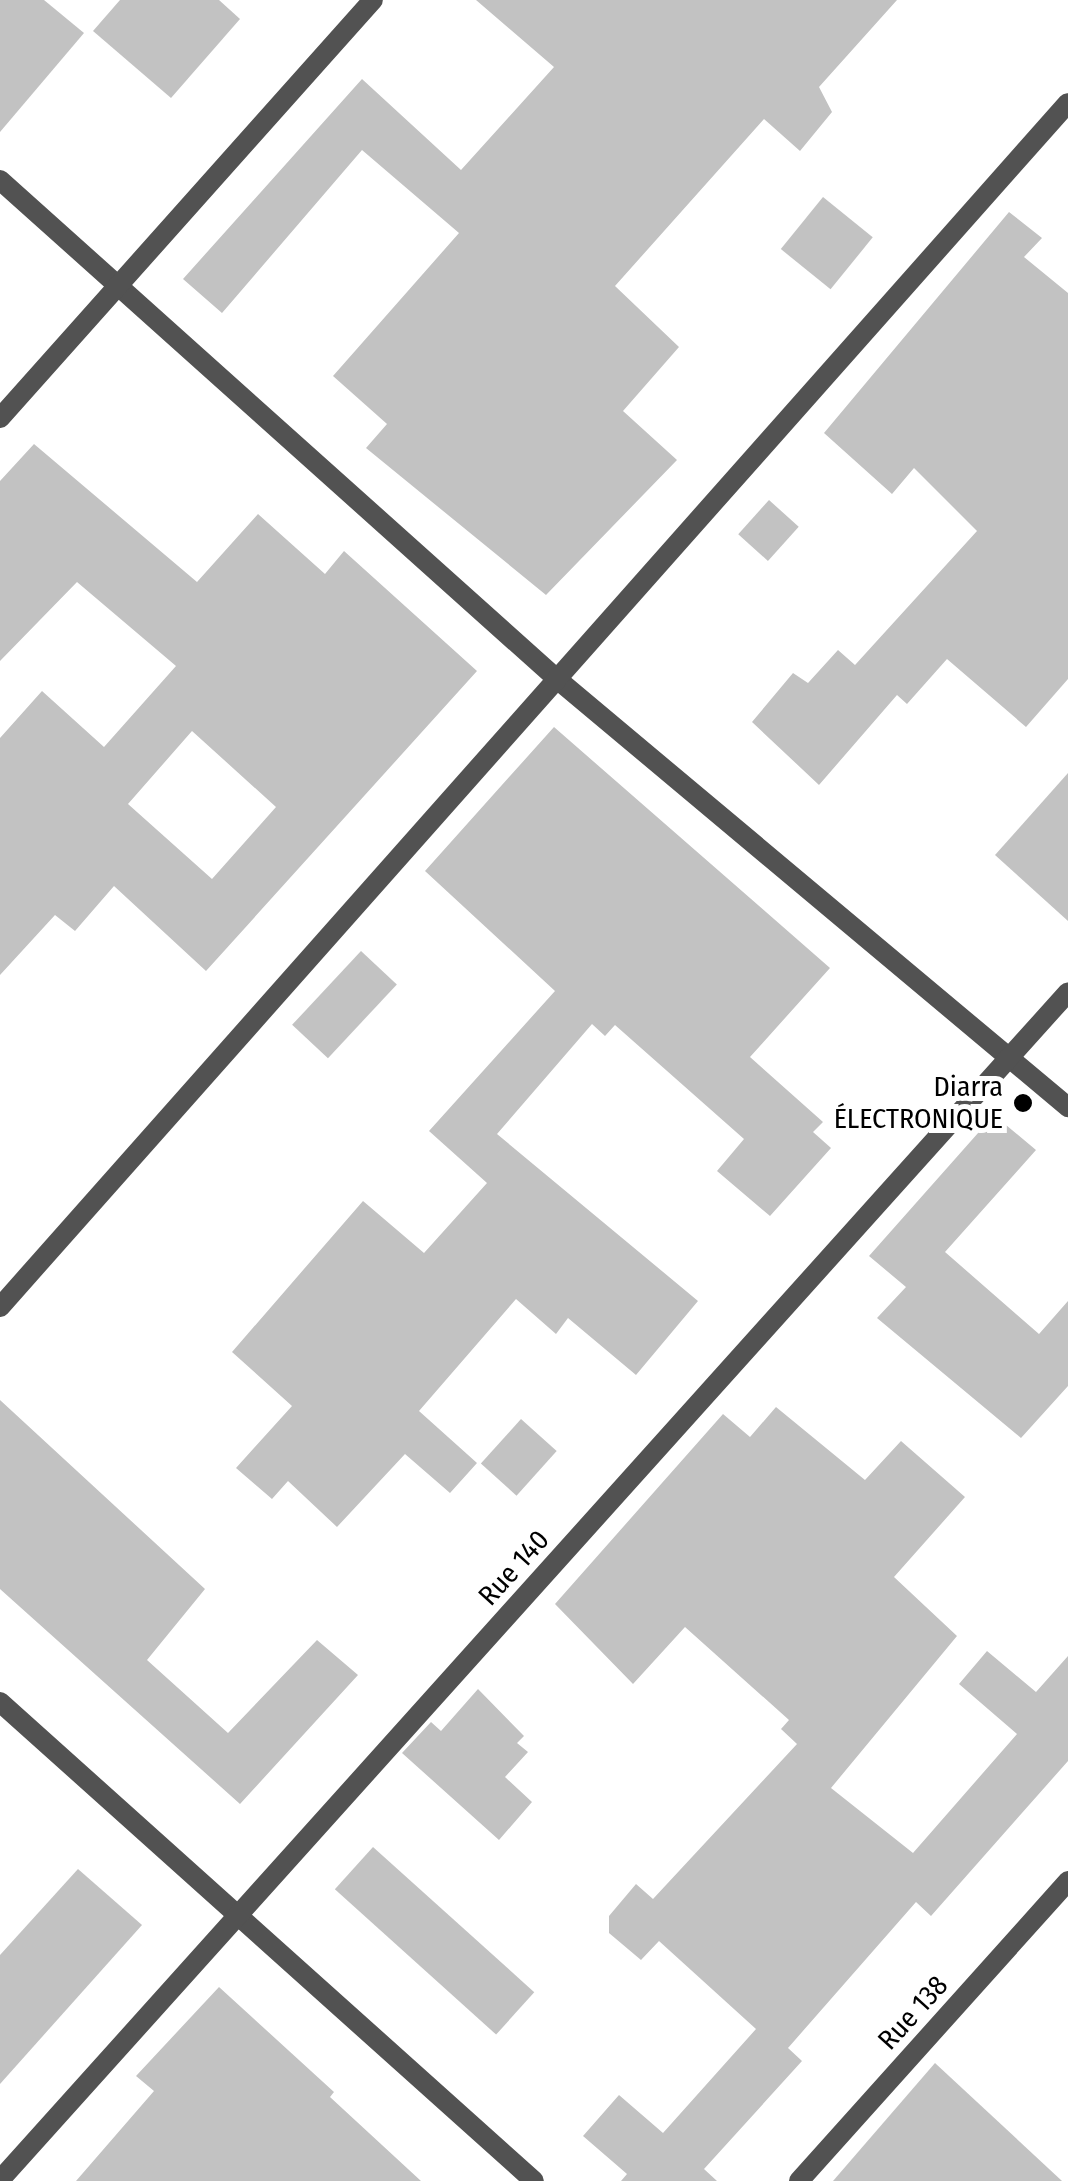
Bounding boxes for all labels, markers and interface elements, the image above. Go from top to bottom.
place label: Diarra ÉLECTRONIQUE [834,1070,1003,1136]
marker: Diarra ÉLECTRONIQUE [1012,1092,1034,1114]
street label: Rue 140 [472,1524,556,1612]
street label: Rue 138 [871,1969,955,2057]

